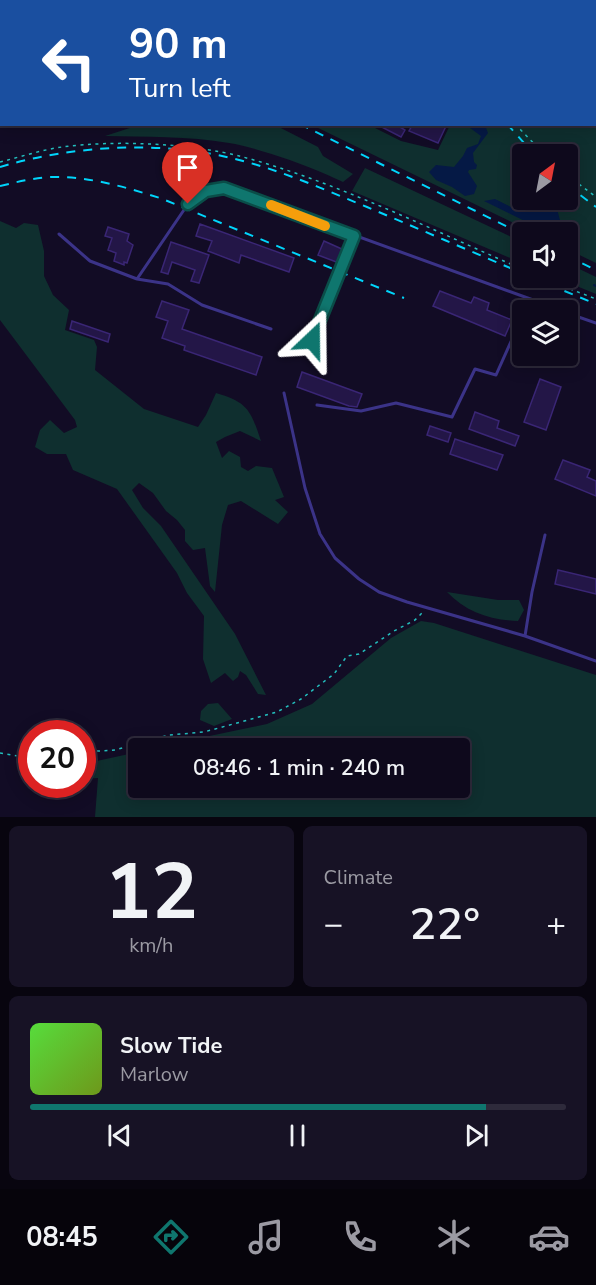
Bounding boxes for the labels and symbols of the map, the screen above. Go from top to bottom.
pin [162,142,213,204]
north arrow [512,144,578,210]
position arrow [280,308,344,372]
speed limit sign: 20 [18,720,96,798]

